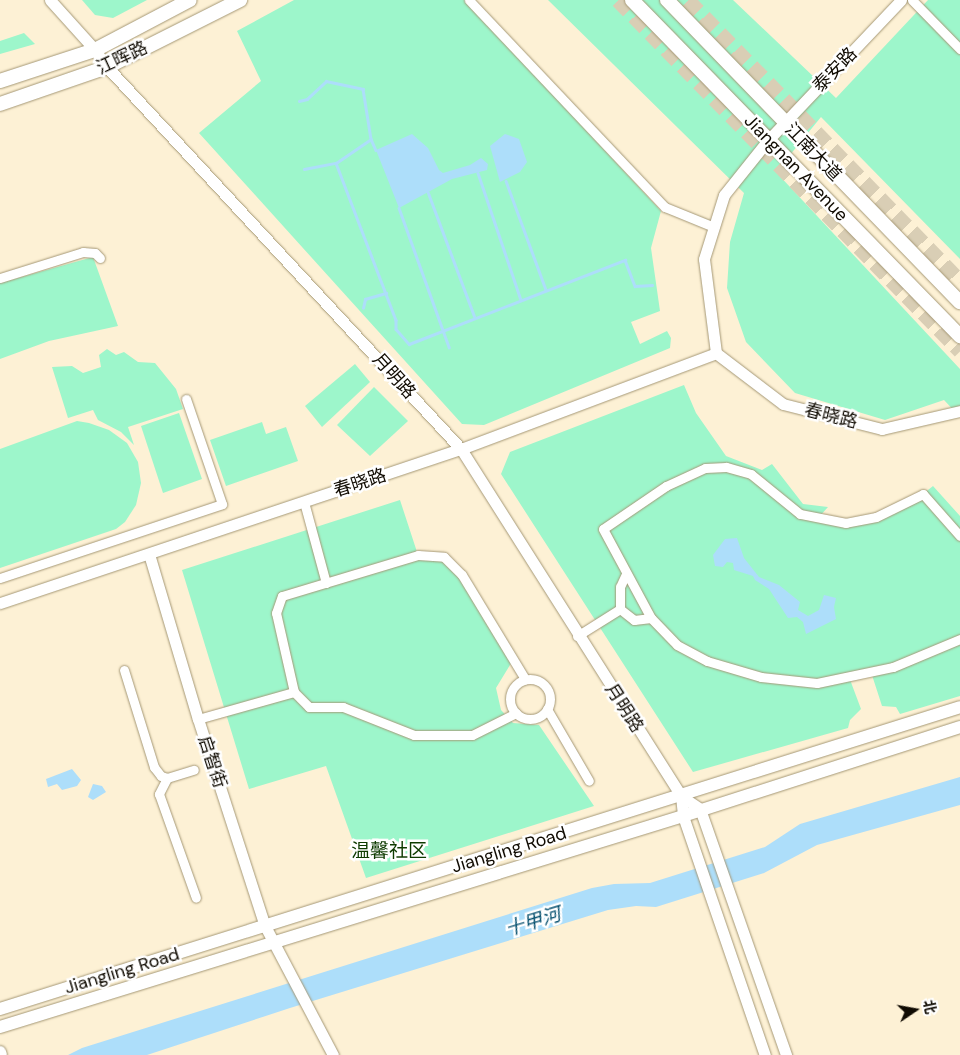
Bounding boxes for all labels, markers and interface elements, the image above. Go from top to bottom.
street label: 江晖路 [93,37,151,79]
street label: 泰安路 [808,43,862,97]
street label: Jiangnan Avenue [740,110,852,226]
street label: 江南大道 [780,119,846,185]
street label: 月明路 [368,349,420,403]
street label: 春晓路 [802,399,860,433]
street label: 春晓路 [331,464,389,502]
street label: 月明路 [600,679,648,737]
street label: 启智街 [193,733,231,791]
street label: Jiangling Road [449,822,569,878]
district label: 温馨社区 [351,840,427,862]
water label: 十甲河 [502,903,564,941]
street label: Jiangling Road [62,943,182,999]
north arrow [890,985,940,1035]
text: 北 [919,998,940,1016]

